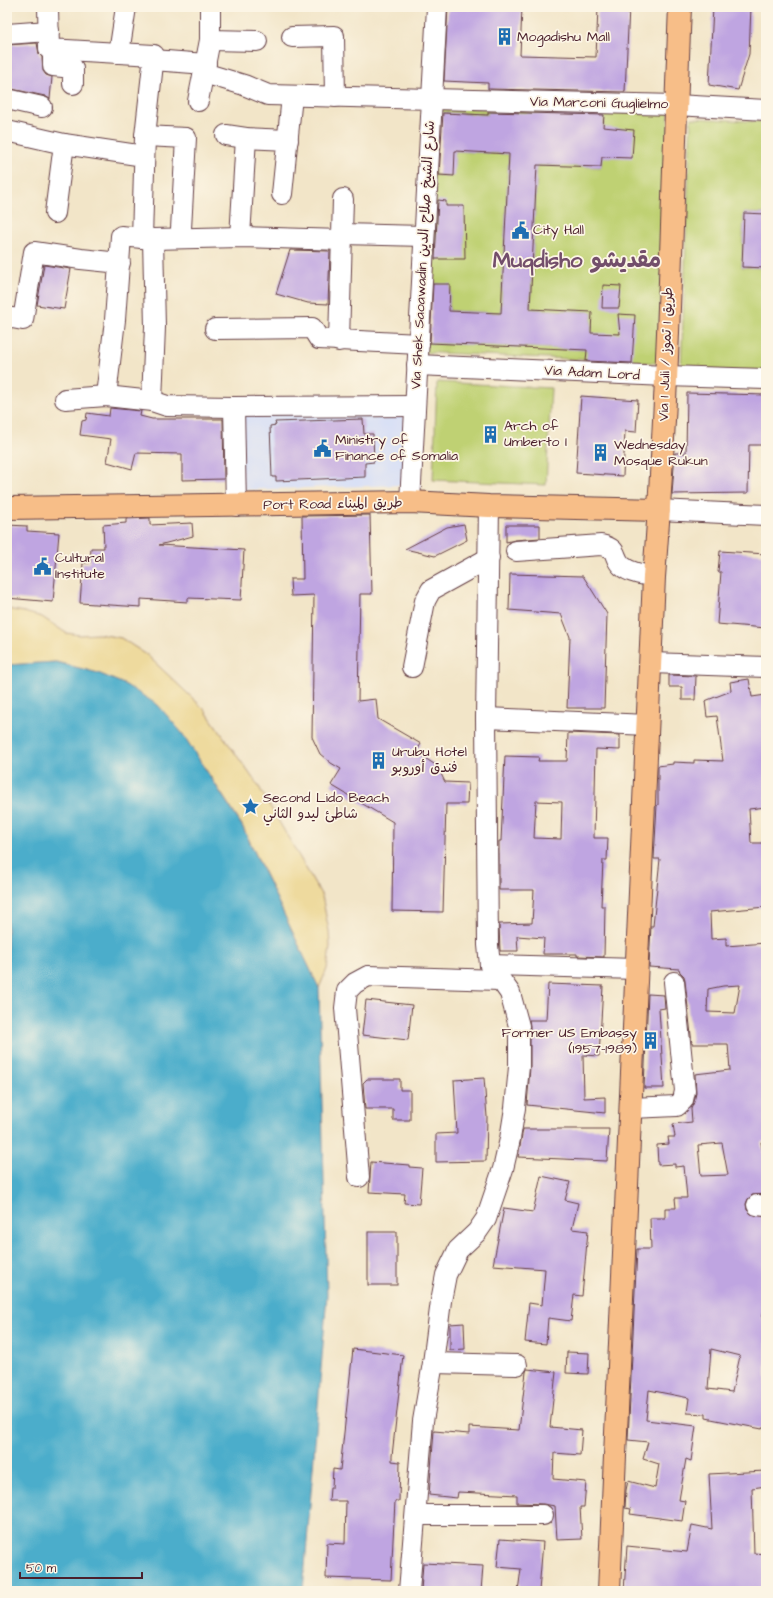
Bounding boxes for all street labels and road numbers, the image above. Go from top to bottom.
street label: Via Marconi Guglielmo [530,92,668,114]
street label: Via Shek Saoawadin شارع الشيخ صلاح الدين [406,120,440,390]
street label: Via 1 Juli / طريق 1 تموز [654,287,678,421]
street label: Via Adam Lord [544,361,640,385]
street label: Port Road طريق الميناء [263,493,403,515]

